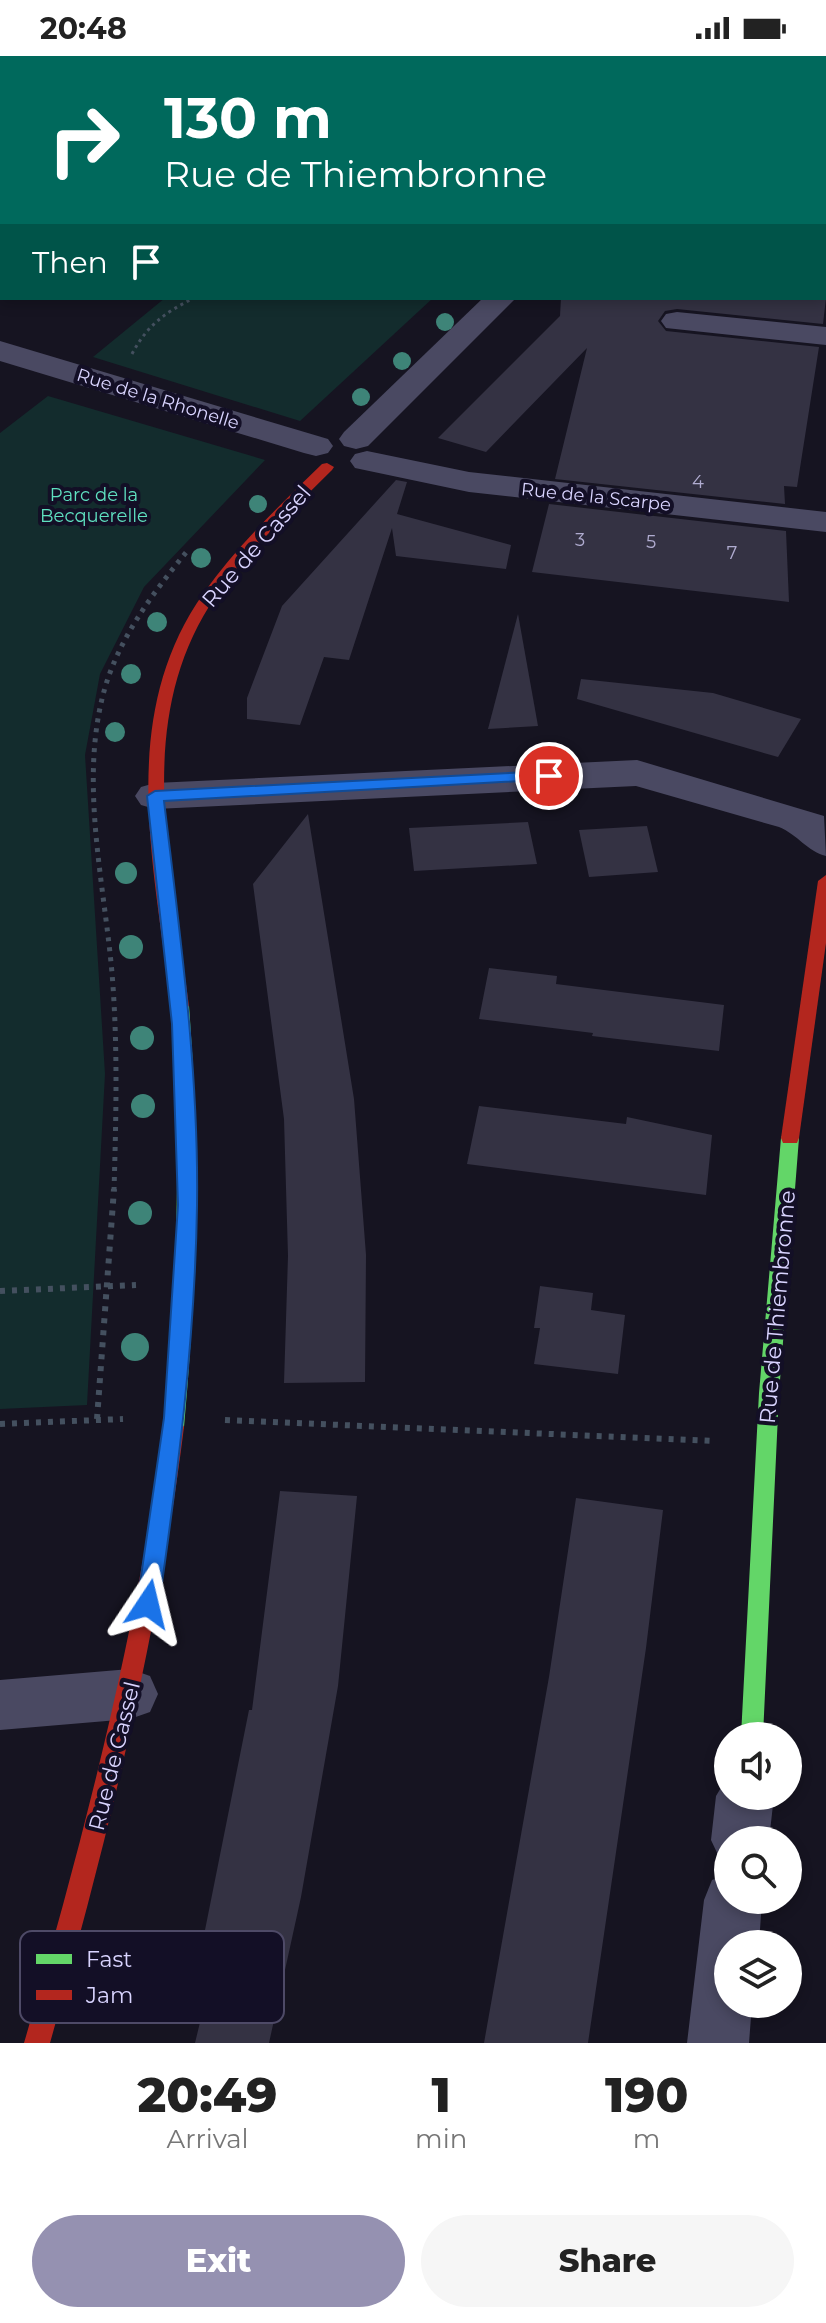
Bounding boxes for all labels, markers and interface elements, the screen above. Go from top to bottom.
text: 20:48 [40,10,127,47]
text: 130 m [164,84,332,152]
icon: right [32,88,136,192]
text: Rue de Thiembronne [164,152,547,196]
icon: arrive [124,240,168,284]
text: Then [32,244,108,281]
street label: Rue de la Rhonelle [74,364,242,434]
house number: 4 [692,471,704,493]
street label: Rue de la Scarpe [520,478,672,516]
street label: Rue de Cassel [196,480,317,613]
park label: Parc de la Becquerelle [40,484,148,527]
house number: 3 [575,529,585,551]
house number: 5 [646,531,656,553]
house number: 7 [727,542,737,564]
pin [515,742,583,810]
icon: arrive [527,754,571,798]
street label: Rue de Thiembronne [754,1189,801,1425]
position arrow [106,1562,190,1646]
street label: Rue de Cassel [83,1679,146,1834]
map controls [714,1722,802,2018]
button: sound [714,1722,802,1810]
button: search [714,1826,802,1914]
button: layers [714,1930,802,2018]
legend [20,1931,284,2023]
text: Fast [86,1946,132,1973]
text: Jam [85,1982,133,2009]
text: 20:49 [138,2066,278,2124]
text: 1 [431,2066,451,2124]
text: 190 [605,2066,688,2124]
text: Arrival [167,2123,249,2155]
text: min [415,2123,467,2155]
text: m [633,2123,660,2155]
button: Exit [32,2215,405,2307]
button: Share [421,2215,794,2307]

